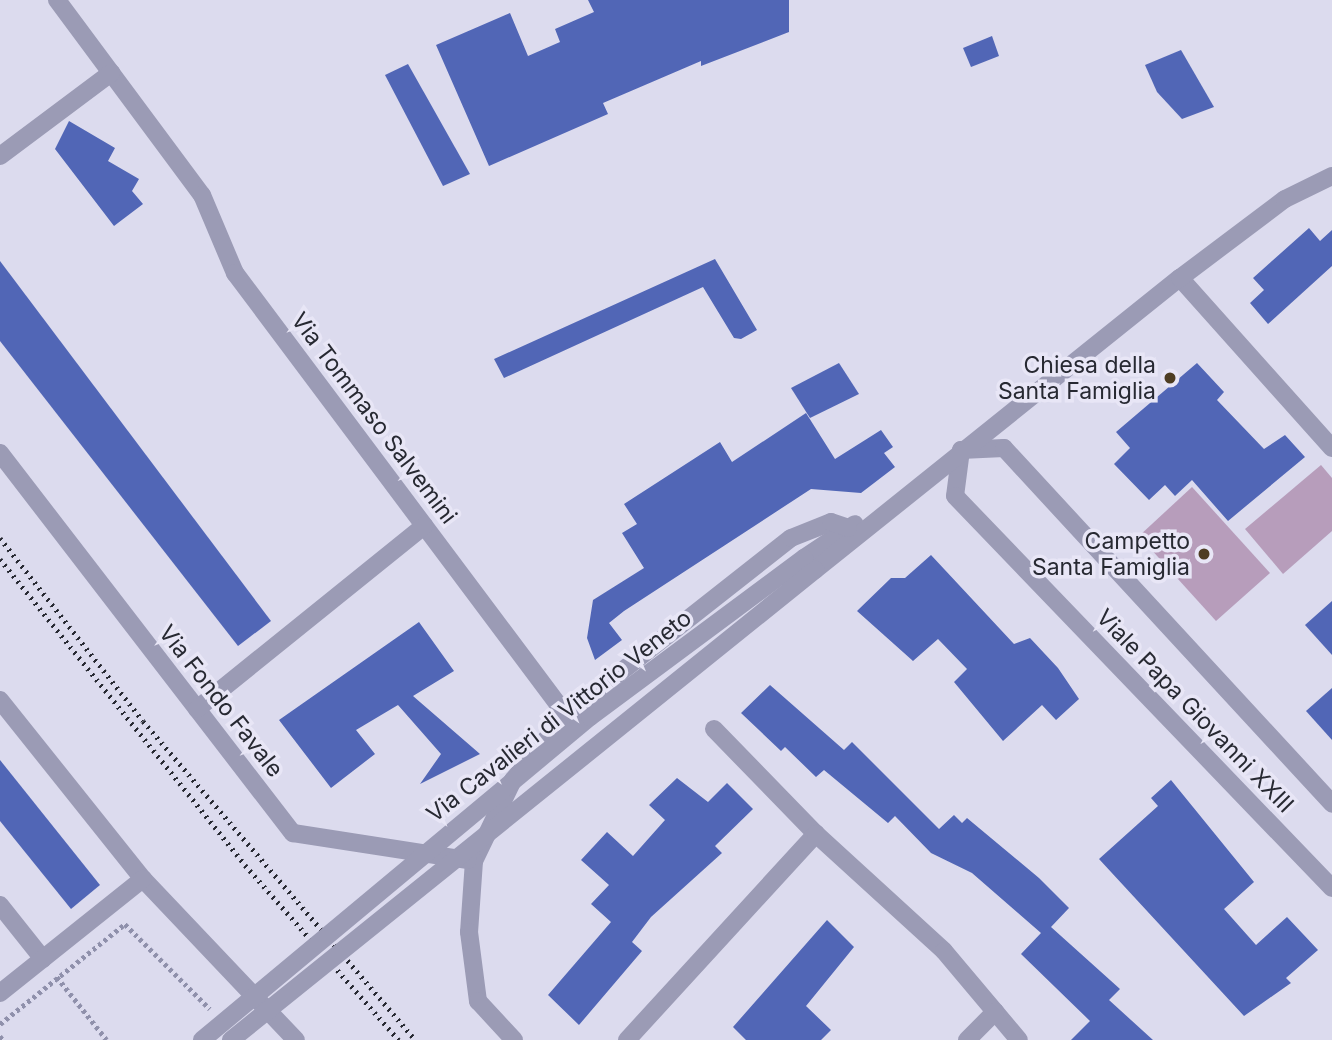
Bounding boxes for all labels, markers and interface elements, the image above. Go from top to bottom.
street label: Via Tommaso Salvemini [286,307,462,529]
place label: Chiesa della Santa Famiglia [998,351,1156,405]
marker: Chiesa della Santa Famiglia [1162,370,1178,386]
place label: Campetto Santa Famiglia [1032,527,1190,581]
marker: Campetto Santa Famiglia [1196,546,1212,562]
street label: Via Cavalieri di Vittorio Veneto [421,604,697,828]
street label: Viale Papa Giovanni XXIII [1091,604,1299,818]
street label: Via Fondo Favale [153,619,289,783]

